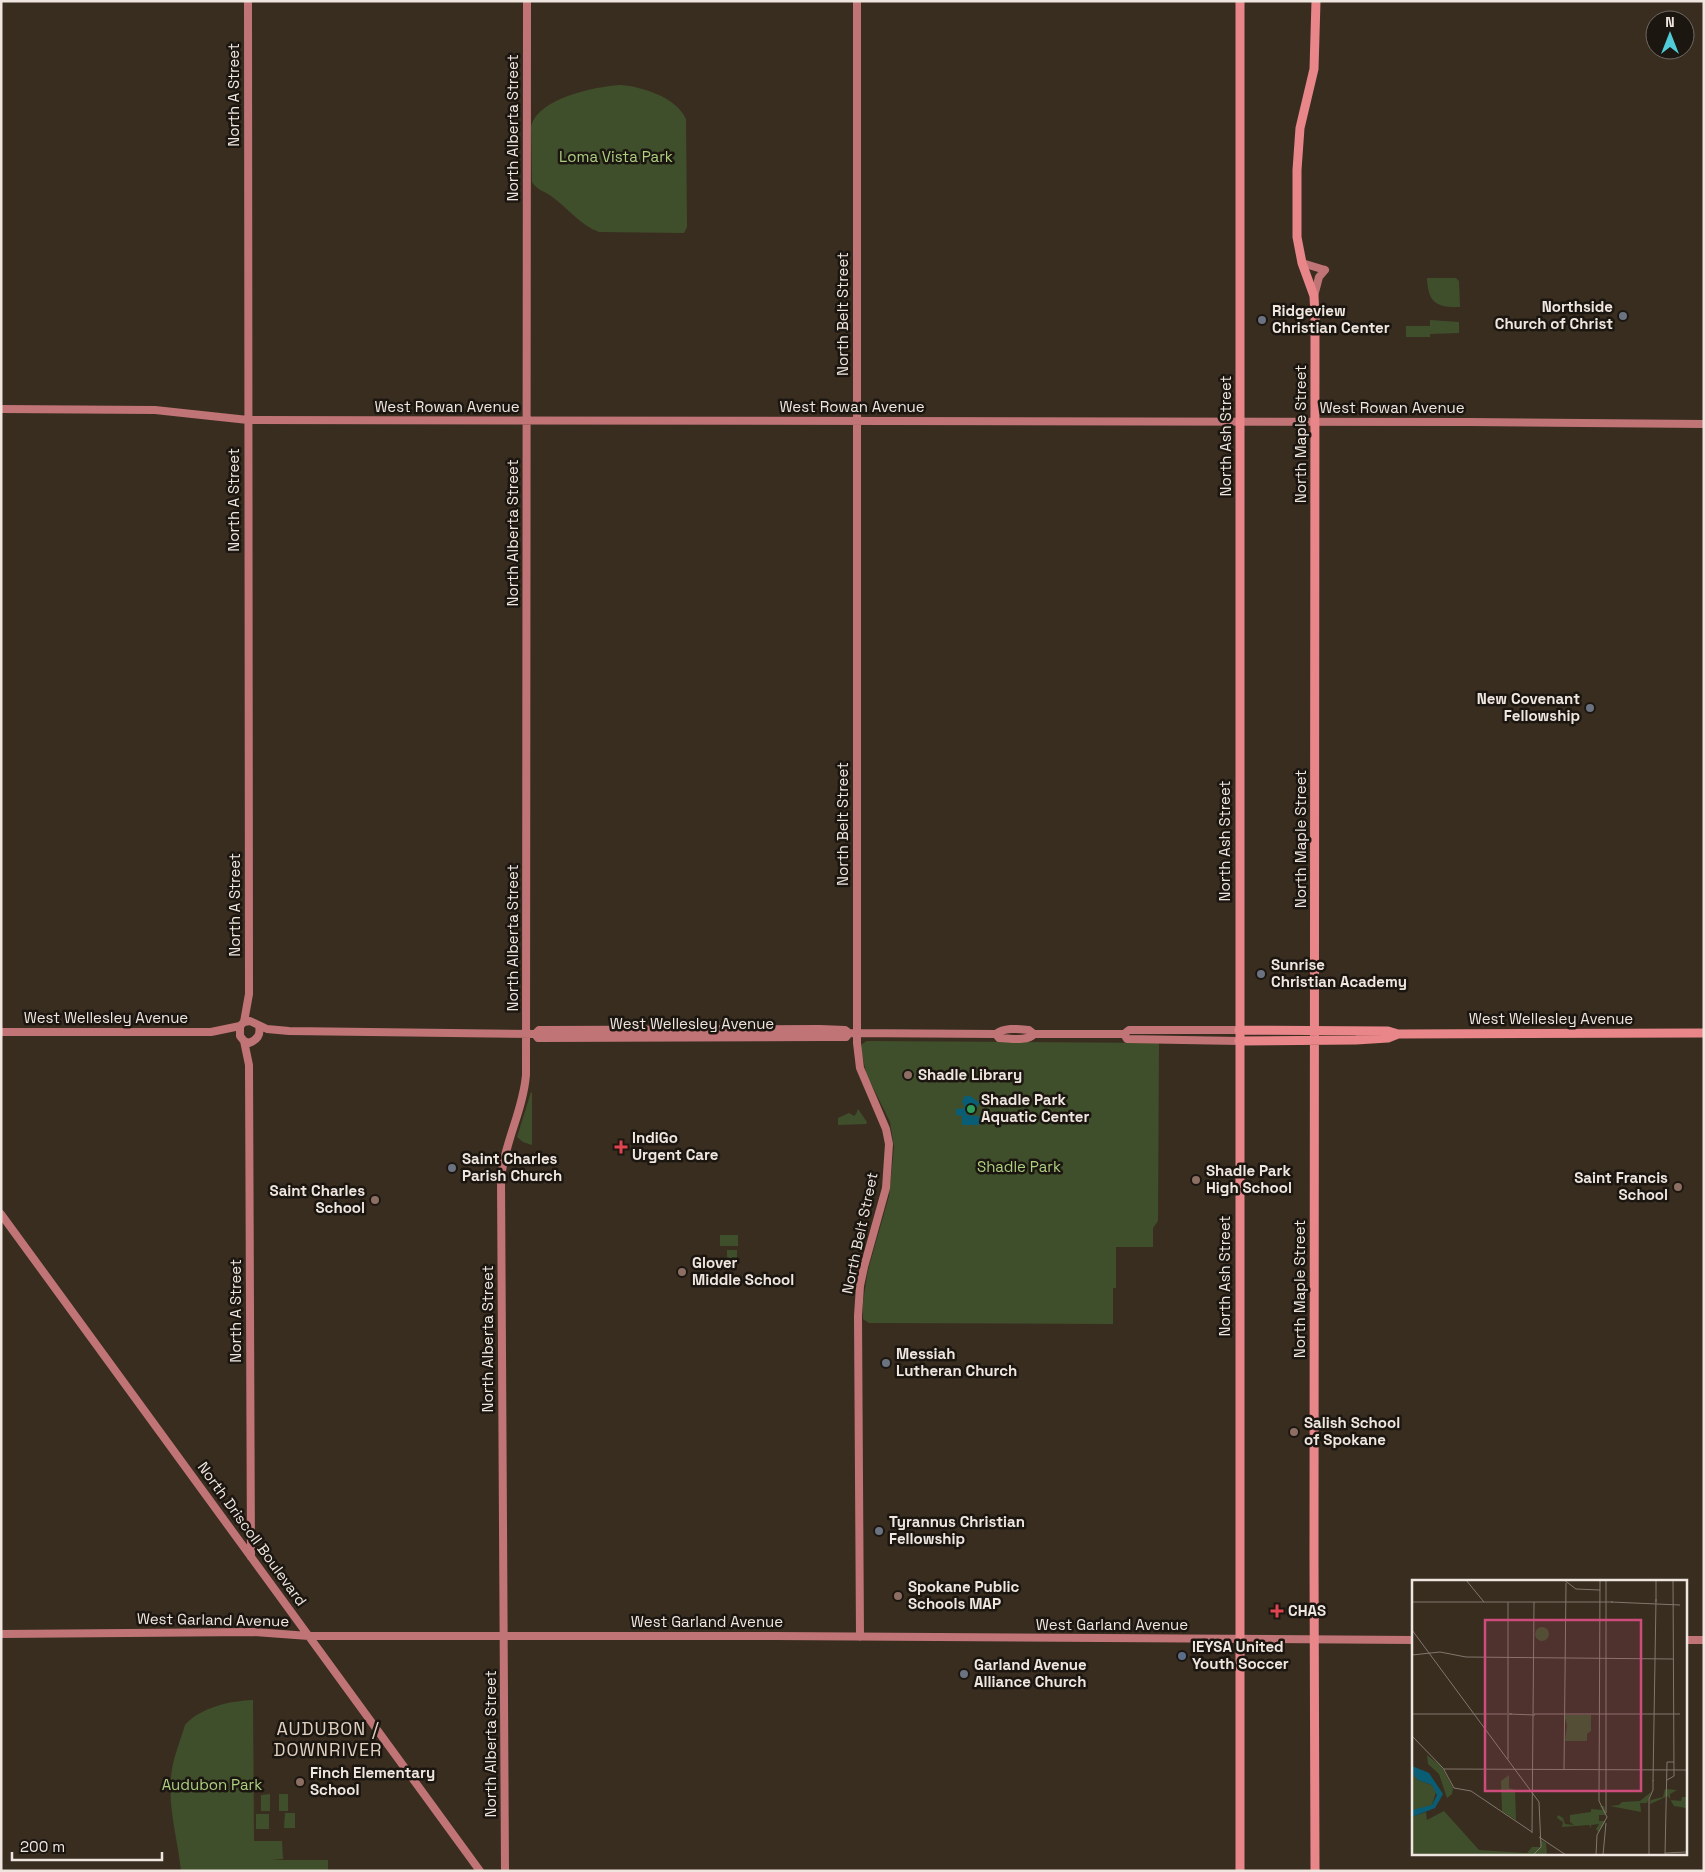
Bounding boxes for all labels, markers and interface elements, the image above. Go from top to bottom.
north arrow [1645,10,1695,60]
text: N [1665,13,1675,31]
street label: North A Street [224,43,243,147]
street label: North Alberta Street [503,54,522,202]
park label: Loma Vista Park [559,147,673,166]
street label: North Belt Street [833,252,852,376]
place label: Northside Church of Christ [1495,297,1613,333]
place label: Ridgeview Christian Center [1272,301,1390,337]
marker: Northside Church of Christ [1617,310,1629,322]
marker: Ridgeview Christian Center [1256,314,1268,326]
street label: North Maple Street [1291,365,1310,503]
street label: North Ash Street [1216,375,1235,496]
street label: West Rowan Avenue [374,397,520,416]
street label: West Rowan Avenue [779,397,925,416]
street label: West Rowan Avenue [1319,398,1465,417]
street label: North A Street [224,448,243,552]
street label: North Alberta Street [503,459,522,607]
place label: New Covenant Fellowship [1477,689,1580,725]
marker: New Covenant Fellowship [1584,702,1596,714]
street label: North Belt Street [833,762,852,886]
street label: North Maple Street [1291,770,1310,908]
street label: North Ash Street [1215,780,1234,901]
street label: North A Street [225,853,244,957]
street label: North Alberta Street [503,864,522,1012]
place label: Sunrise Christian Academy [1271,955,1407,991]
marker: Sunrise Christian Academy [1255,968,1267,980]
street label: West Wellesley Avenue [24,1008,188,1027]
street label: West Wellesley Avenue [1469,1009,1633,1028]
street label: West Wellesley Avenue [610,1014,774,1033]
place label: Shadle Library [918,1065,1022,1084]
marker: Shadle Library [902,1069,914,1081]
place label: Shadle Park Aquatic Center [981,1090,1089,1126]
marker: Shadle Park Aquatic Center [965,1103,977,1115]
place label: IndiGo Urgent Care [632,1128,719,1164]
marker: IndiGo Urgent Care [614,1140,628,1154]
place label: Saint Charles Parish Church [462,1149,562,1185]
park label: Shadle Park [977,1157,1061,1176]
place label: Shadle Park High School [1206,1161,1292,1197]
marker: Saint Charles Parish Church [446,1162,458,1174]
place label: Saint Francis School [1574,1168,1668,1204]
street label: North Belt Street [837,1170,882,1295]
marker: Shadle Park High School [1190,1174,1202,1186]
place label: Saint Charles School [270,1181,365,1217]
marker: Saint Francis School [1672,1181,1684,1193]
marker: Saint Charles School [369,1194,381,1206]
street label: North Ash Street [1215,1215,1234,1336]
street label: North Maple Street [1290,1220,1309,1358]
place label: Glover Middle School [692,1253,794,1289]
street label: North A Street [226,1259,245,1363]
street label: North Alberta Street [478,1265,497,1413]
marker: Glover Middle School [676,1266,688,1278]
place label: Messiah Lutheran Church [896,1344,1017,1380]
marker: Messiah Lutheran Church [880,1357,892,1369]
place label: Salish School of Spokane [1304,1413,1400,1449]
marker: Salish School of Spokane [1288,1426,1300,1438]
street label: North Driscoll Boulevard [194,1458,311,1610]
place label: Tyrannus Christian Fellowship [889,1512,1025,1548]
marker: Tyrannus Christian Fellowship [873,1525,885,1537]
place label: Spokane Public Schools MAP [908,1577,1019,1613]
inset map [1412,1580,1688,1854]
marker: Spokane Public Schools MAP [892,1590,904,1602]
place label: CHAS [1288,1601,1326,1620]
marker: CHAS [1270,1604,1284,1618]
street label: West Garland Avenue [137,1609,289,1630]
street label: West Garland Avenue [631,1612,783,1631]
street label: West Garland Avenue [1036,1615,1188,1634]
place label: IEYSA United Youth Soccer [1192,1637,1289,1673]
marker: IEYSA United Youth Soccer [1176,1650,1188,1662]
place label: Garland Avenue Alliance Church [974,1655,1087,1691]
marker: Garland Avenue Alliance Church [958,1668,970,1680]
street label: North Alberta Street [481,1670,500,1818]
district label: AUDUBON / DOWNRIVER [274,1717,382,1761]
place label: Finch Elementary School [310,1763,435,1799]
park label: Audubon Park [162,1775,262,1794]
marker: Finch Elementary School [294,1776,306,1788]
scale bar [12,1830,162,1862]
text: 200 m [20,1837,65,1856]

